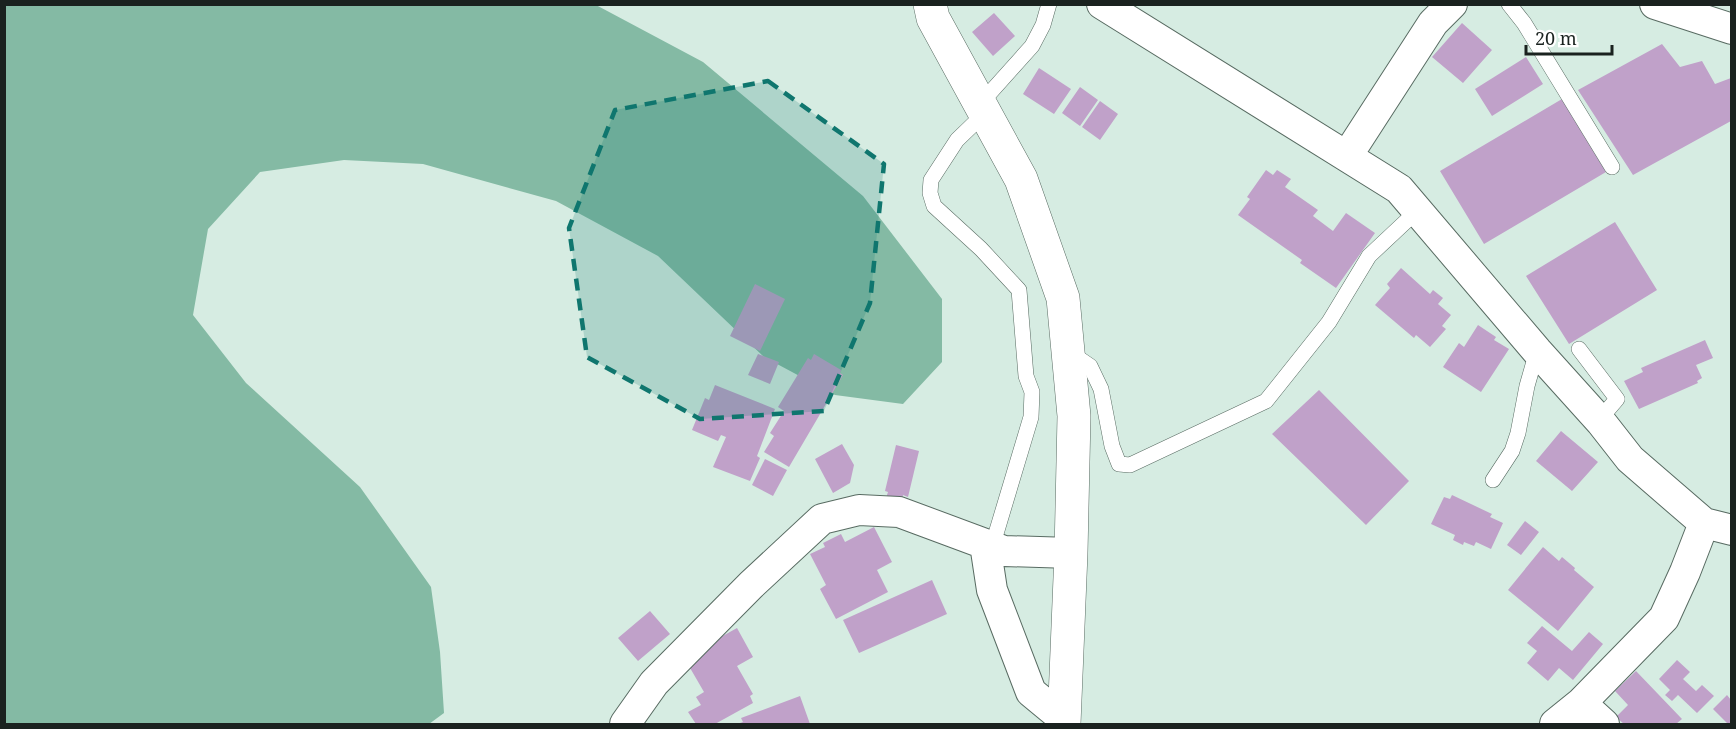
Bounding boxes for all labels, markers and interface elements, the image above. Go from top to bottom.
scale bar [1526,18,1612,56]
text: 20 m [1535,26,1577,50]

